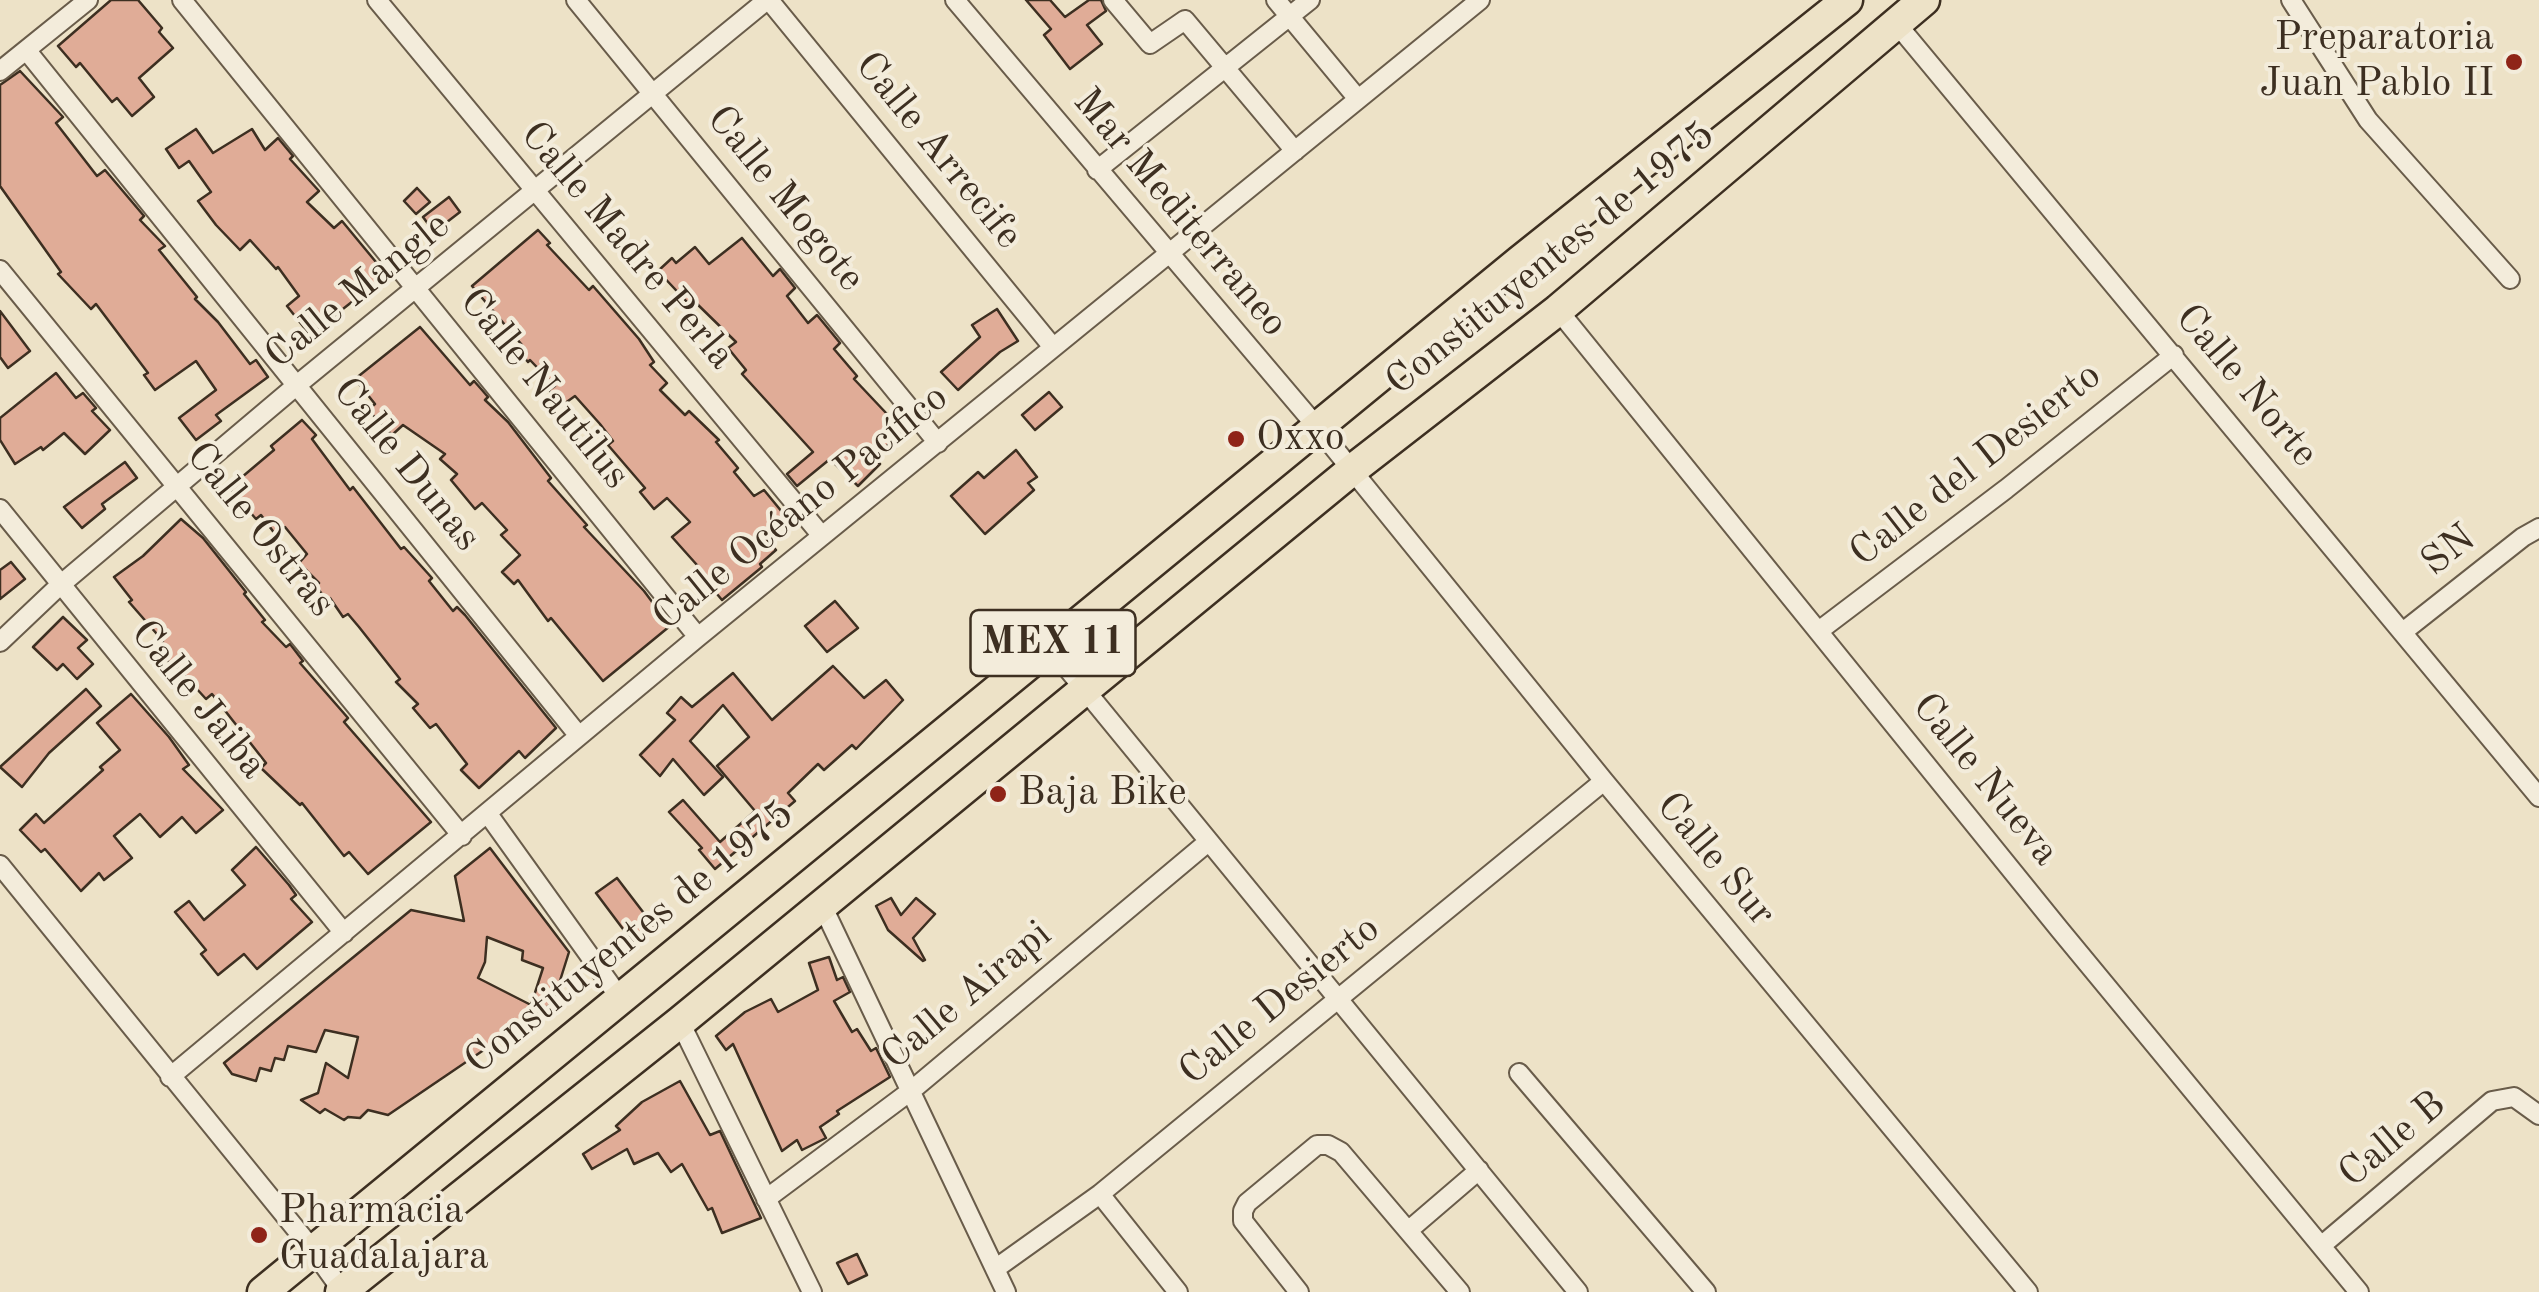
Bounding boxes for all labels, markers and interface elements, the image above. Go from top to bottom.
place label: Preparatoria Juan Pablo II [2259,15,2494,109]
street label: Calle Arrecife [844,43,1032,259]
marker: Preparatoria Juan Pablo II [2503,51,2525,73]
street label: Mar Mediterraneo [1062,79,1298,347]
street label: Calle Mogote [696,96,874,302]
street label: Calle Madre Perla [509,112,745,380]
street label: Constituyentes de 1975 [1377,112,1725,406]
street label: Calle Mangle [256,202,460,380]
street label: Calle Nautilus [449,279,639,499]
street label: Calle Norte [2164,295,2328,477]
street label: Calle del Desierto [1841,352,2111,578]
street label: Calle Dunas [322,369,490,561]
street label: Calle Océano Pacífico [644,374,958,642]
place label: Oxxo [1256,415,1344,463]
marker: Oxxo [1225,428,1247,450]
street label: Calle Ostras [175,433,345,627]
street label: SN [2412,515,2486,587]
road number: MEX 11 [970,610,1136,676]
street label: Calle Jaiba [120,611,276,789]
street label: Calle Nueva [1901,684,2069,876]
place label: Baja Bike [1018,770,1187,818]
marker: Baja Bike [987,783,1009,805]
street label: Calle Sur [1645,783,1785,937]
street label: Constituyentes de 1975 [456,791,804,1085]
street label: Calle Desierto [1170,906,1390,1096]
street label: Calle Airapi [872,911,1062,1081]
street label: Calle B [2330,1081,2456,1199]
place label: Pharmacia Guadalajara [279,1188,489,1282]
marker: Pharmacia Guadalajara [248,1224,270,1246]

